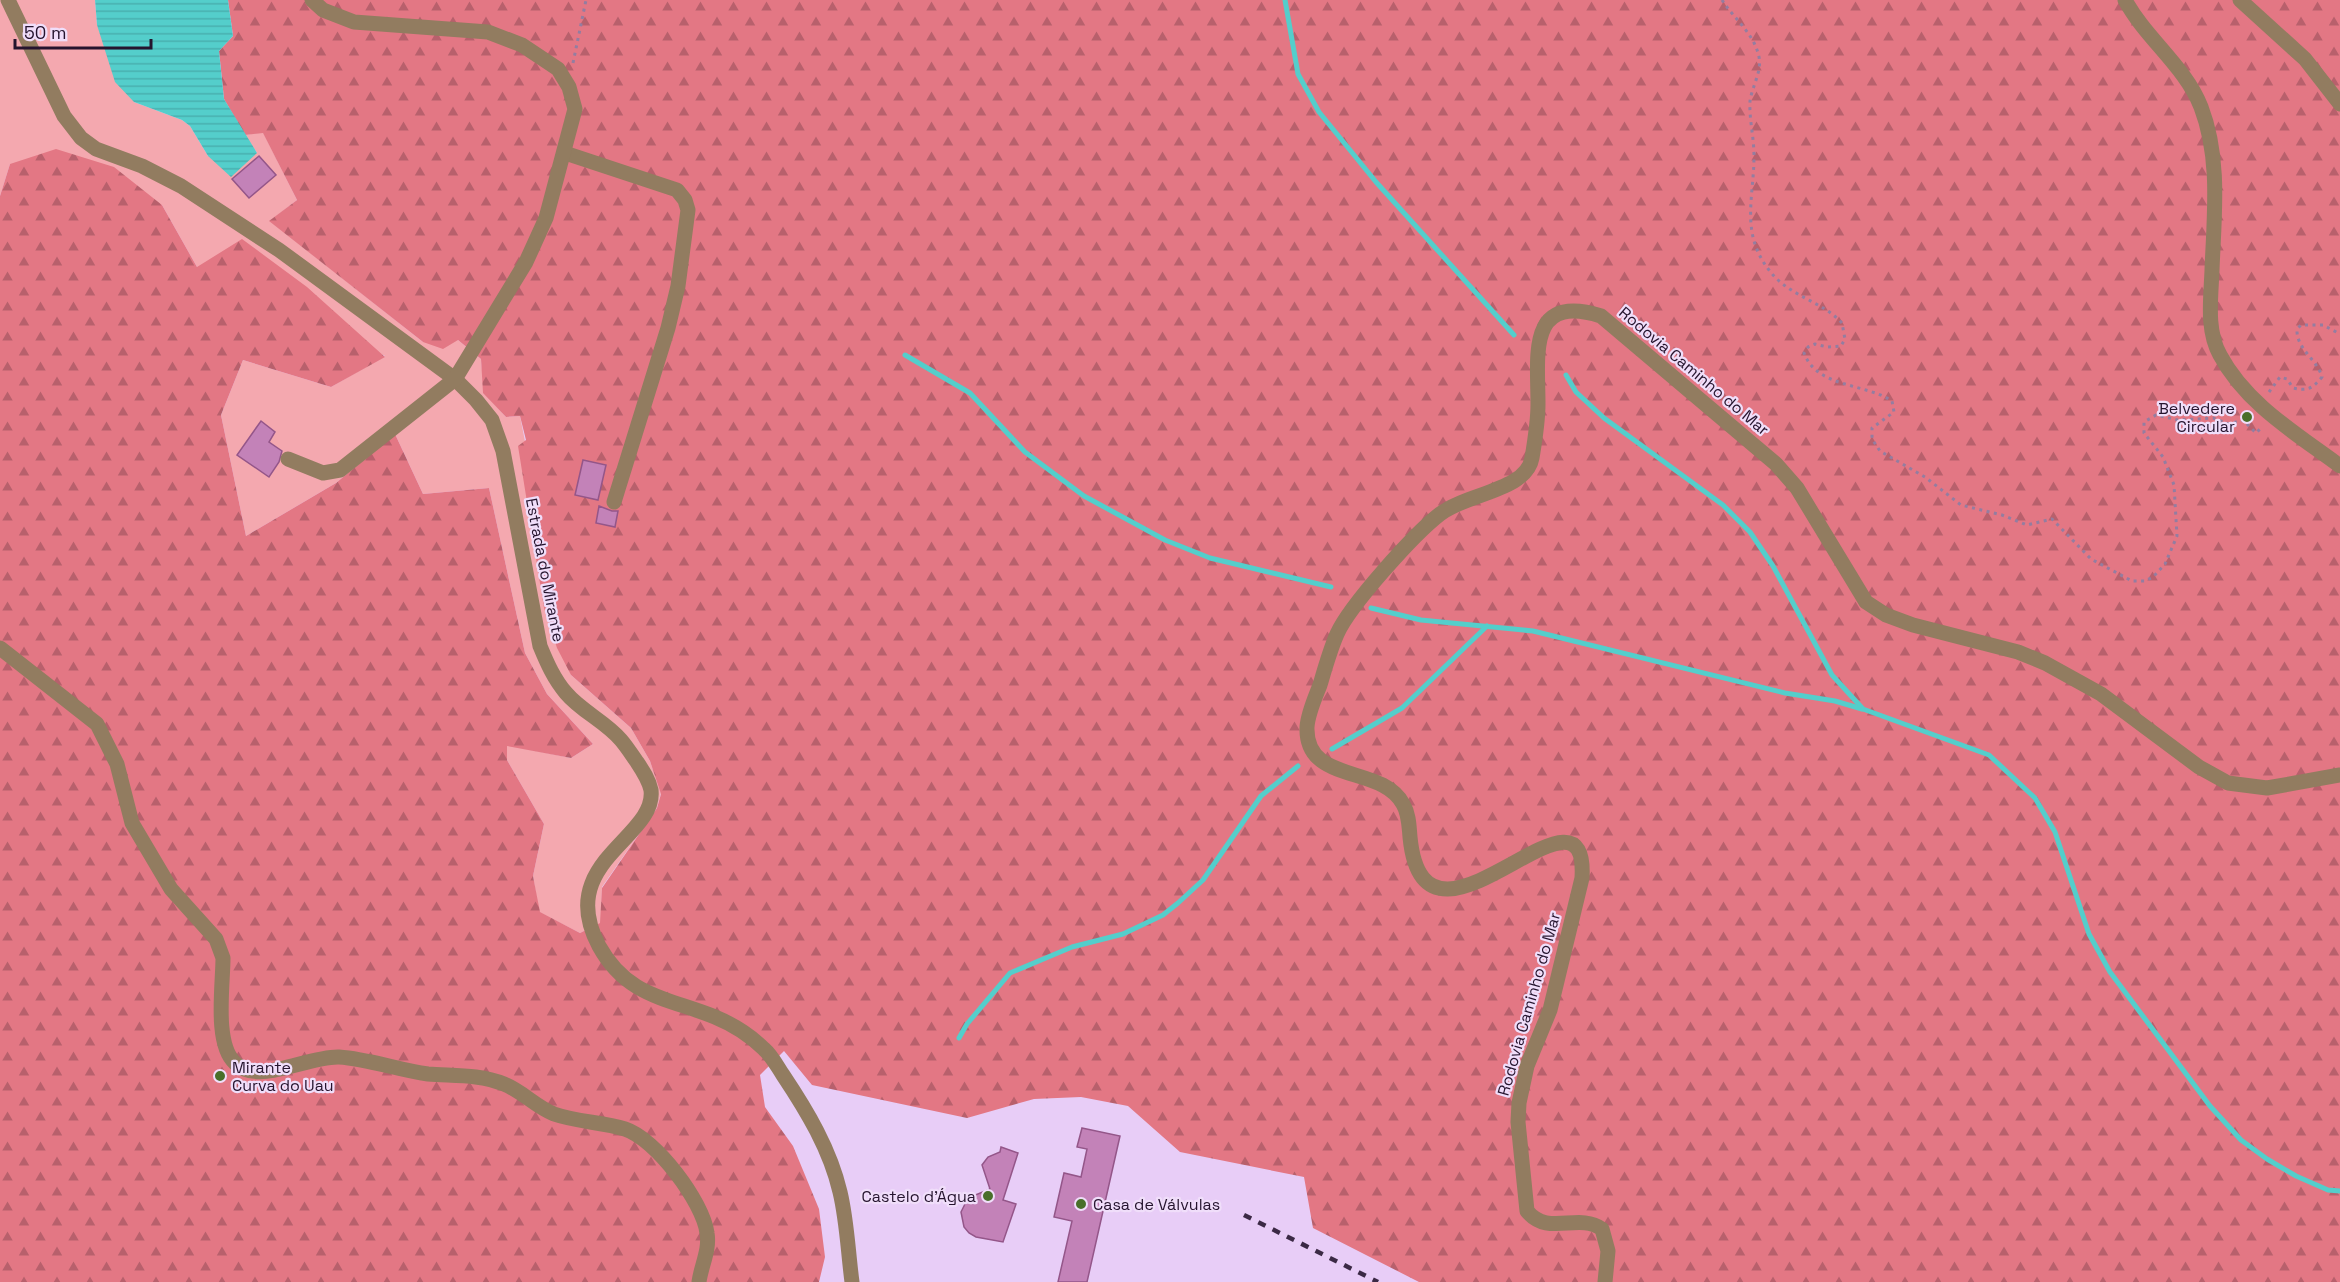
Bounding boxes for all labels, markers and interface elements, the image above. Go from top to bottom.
scale bar [15,12,152,50]
text: 50 m [24,21,66,44]
street label: Rodovia Caminho do Mar [1615,302,1773,440]
place label: Belvedere Circular [2158,398,2235,437]
marker: Belvedere Circular [2240,410,2254,424]
street label: Estrada do Mirante [521,496,569,644]
street label: Rodovia Caminho do Mar [1493,910,1565,1098]
place label: Mirante Curva do Uau [232,1057,334,1096]
marker: Mirante Curva do Uau [213,1069,227,1083]
place label: Castelo d’Água [862,1186,976,1207]
marker: Castelo d’Água [981,1189,995,1203]
place label: Casa de Válvulas [1093,1194,1220,1215]
marker: Casa de Válvulas [1074,1197,1088,1211]

